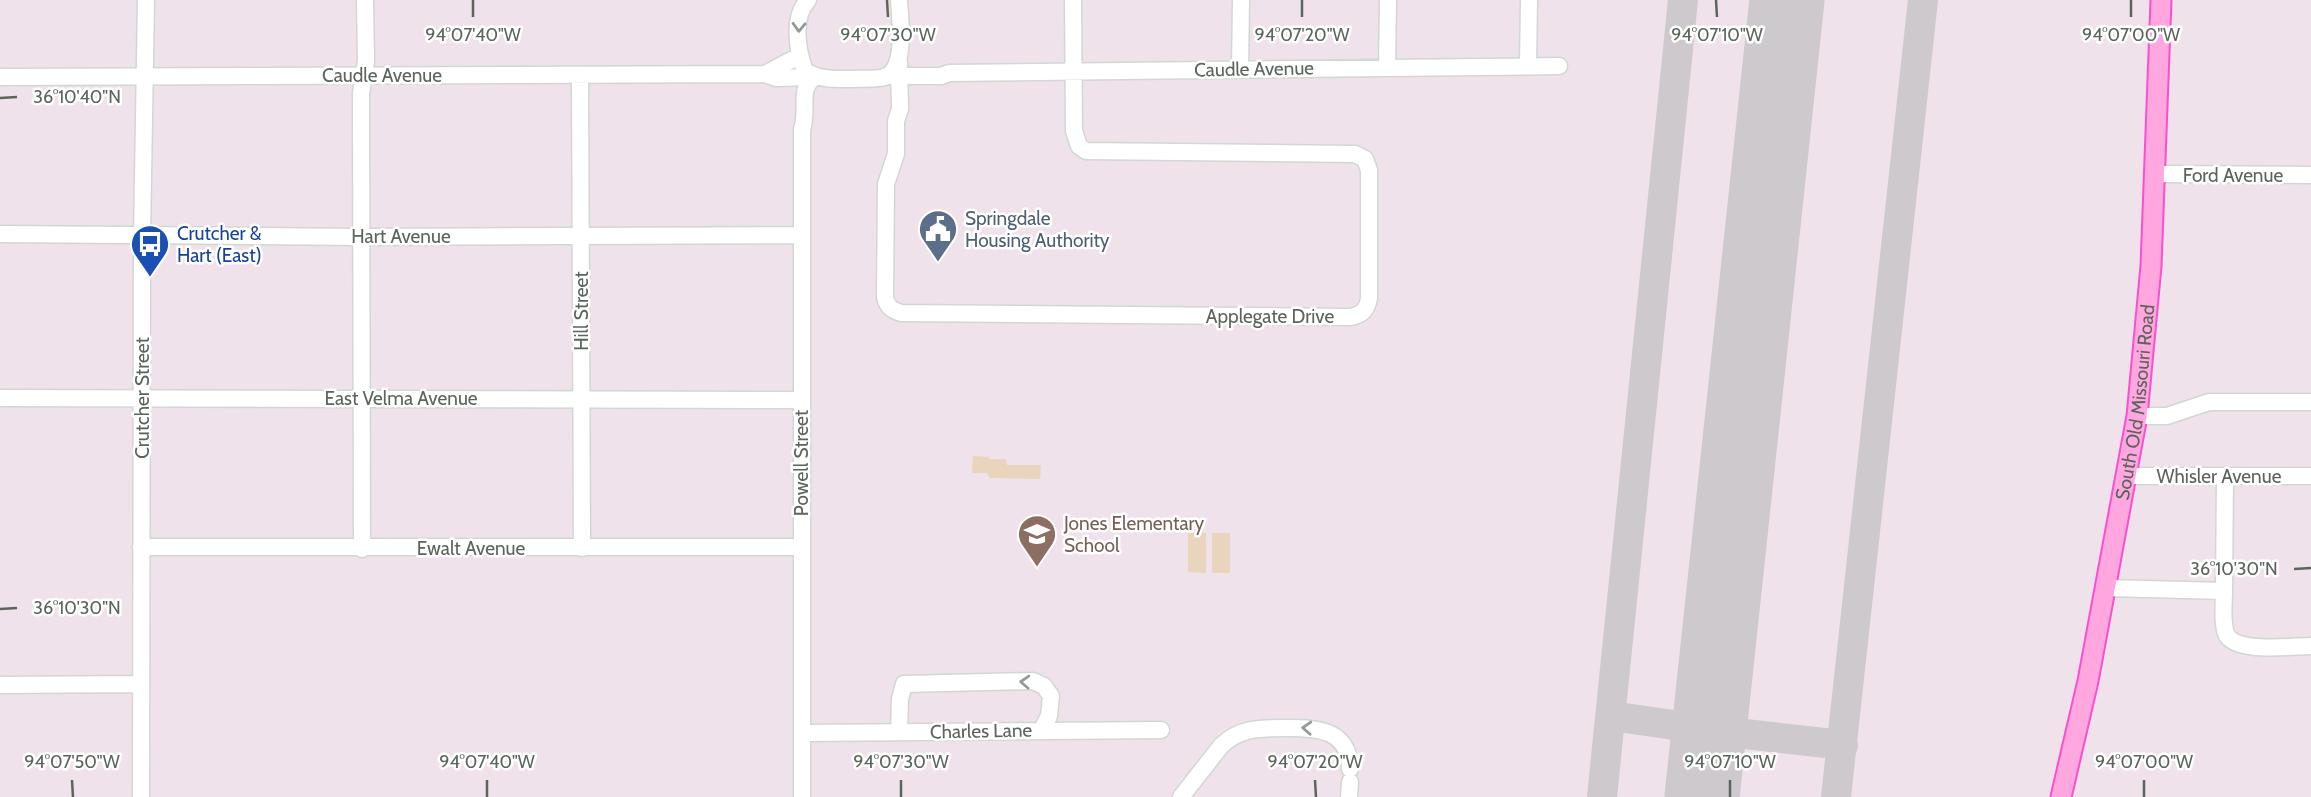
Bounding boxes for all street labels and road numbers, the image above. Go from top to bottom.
street label: Caudle Avenue [1194,56,1314,82]
street label: Caudle Avenue [322,64,442,87]
street label: Ford Avenue [2183,164,2283,187]
street label: Hart Avenue [351,225,451,248]
street label: Hill Street [570,271,593,351]
street label: South Old Missouri Road [2110,303,2159,502]
street label: Applegate Drive [1206,305,1334,328]
street label: Crutcher Street [131,337,154,459]
street label: East Velma Avenue [324,387,478,410]
street label: Powell Street [790,409,813,516]
street label: Whisler Avenue [2157,465,2282,488]
street label: Ewalt Avenue [417,537,525,560]
street label: Charles Lane [930,719,1033,743]

